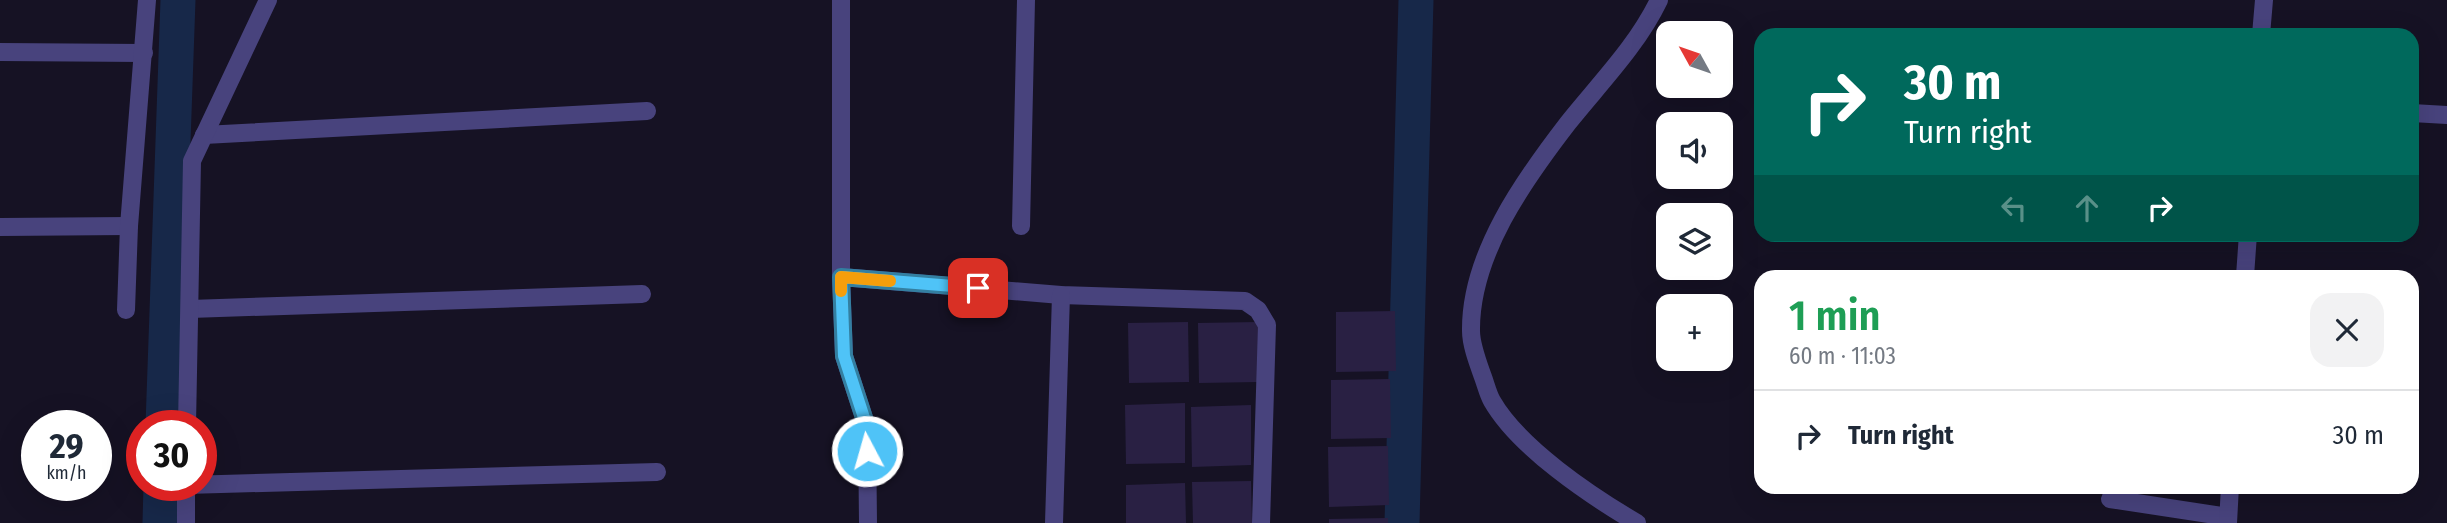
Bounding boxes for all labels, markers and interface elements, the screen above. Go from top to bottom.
north arrow [1656,21,1732,98]
map controls [1656,21,1733,371]
text: 30 m [1904,53,2002,112]
icon: right [1789,56,1880,147]
button: sound [1656,112,1733,189]
text: Turn right [1904,113,2031,151]
icon: left [1995,189,2033,227]
icon: ahead [2068,189,2106,227]
icon: right [2141,189,2179,227]
button: layers [1656,203,1733,280]
pin [948,258,1008,318]
icon: arrive [959,269,997,307]
text: 1 min [1789,291,1880,341]
button: close [2310,293,2384,367]
button: + [1656,294,1733,371]
text: 60 m · 11:03 [1789,342,1896,370]
speed limit sign: 30 [126,410,217,501]
position arrow [830,414,904,488]
icon: right [1789,417,1827,455]
text: Turn right [1848,420,1954,451]
text: 30 m [2333,420,2384,451]
text: 29 [49,425,84,467]
text: km/h [46,462,87,484]

